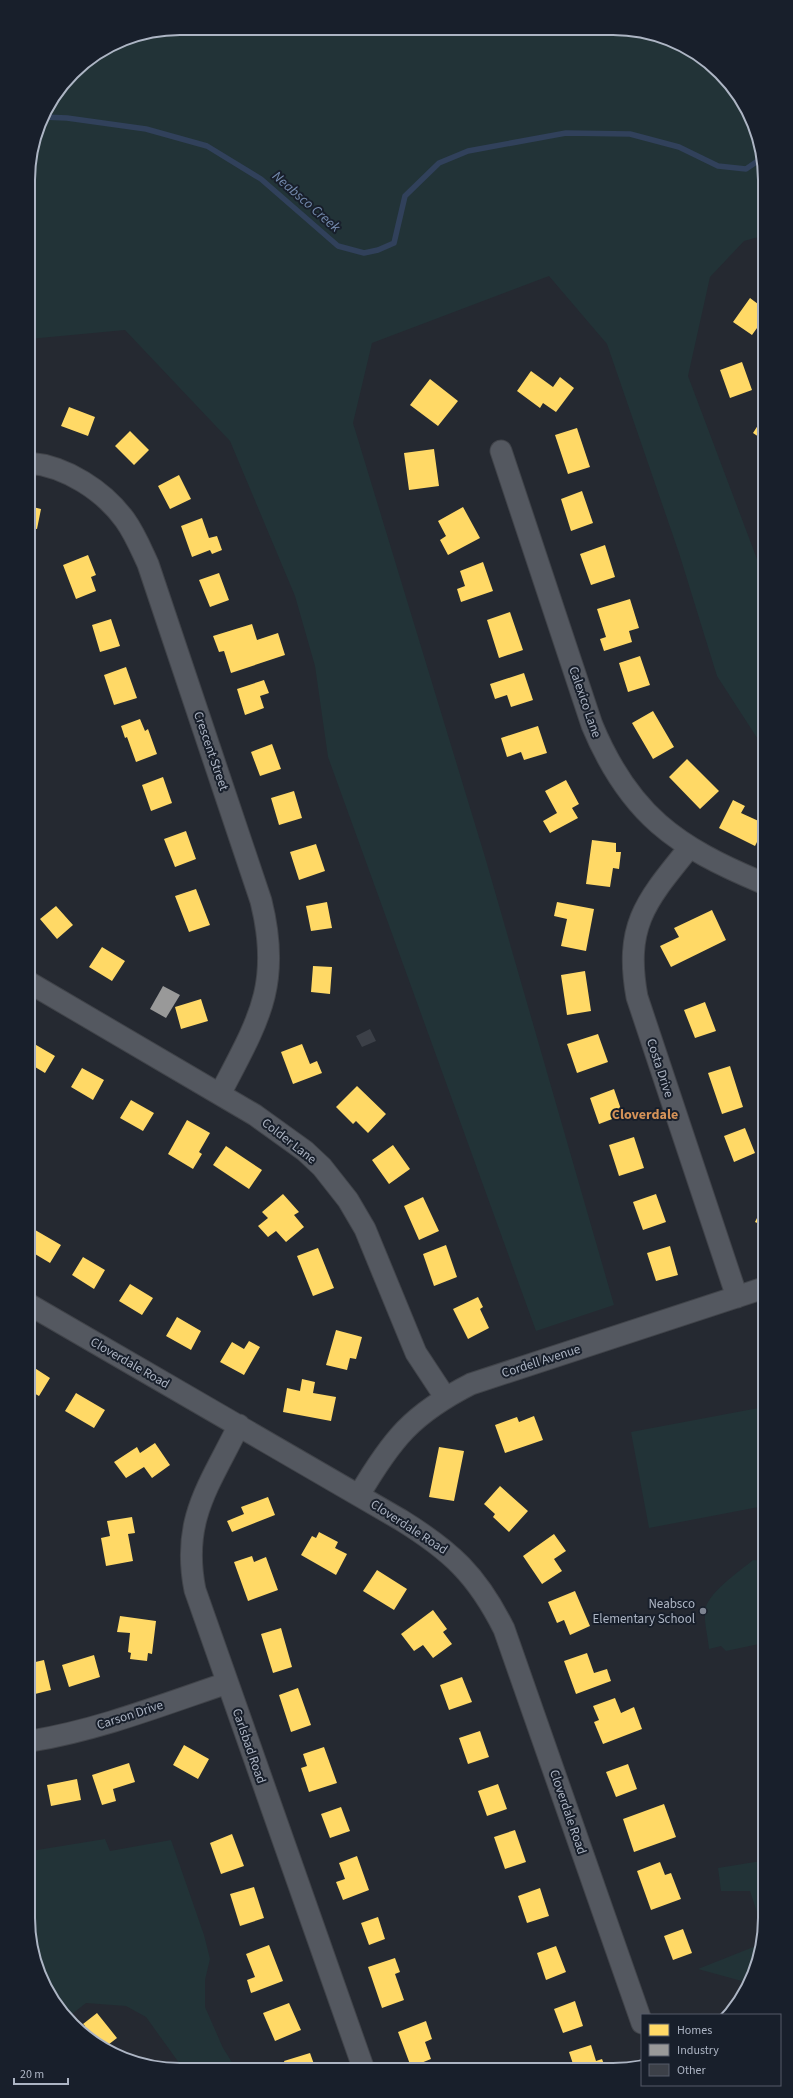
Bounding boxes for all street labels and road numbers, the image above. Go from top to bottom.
street label: Calexico Lane [564,664,606,740]
street label: Crescent Street [189,709,233,793]
street label: Costa Drive [642,1036,678,1100]
street label: Colder Lane [258,1114,320,1168]
street label: Cloverdale Road [87,1333,173,1393]
street label: Cordell Avenue [499,1340,583,1382]
street label: Cloverdale Road [367,1495,451,1559]
street label: Carson Drive [94,1696,166,1734]
street label: Carlsbad Road [228,1706,270,1786]
street label: Cloverdale Road [545,1767,591,1857]

